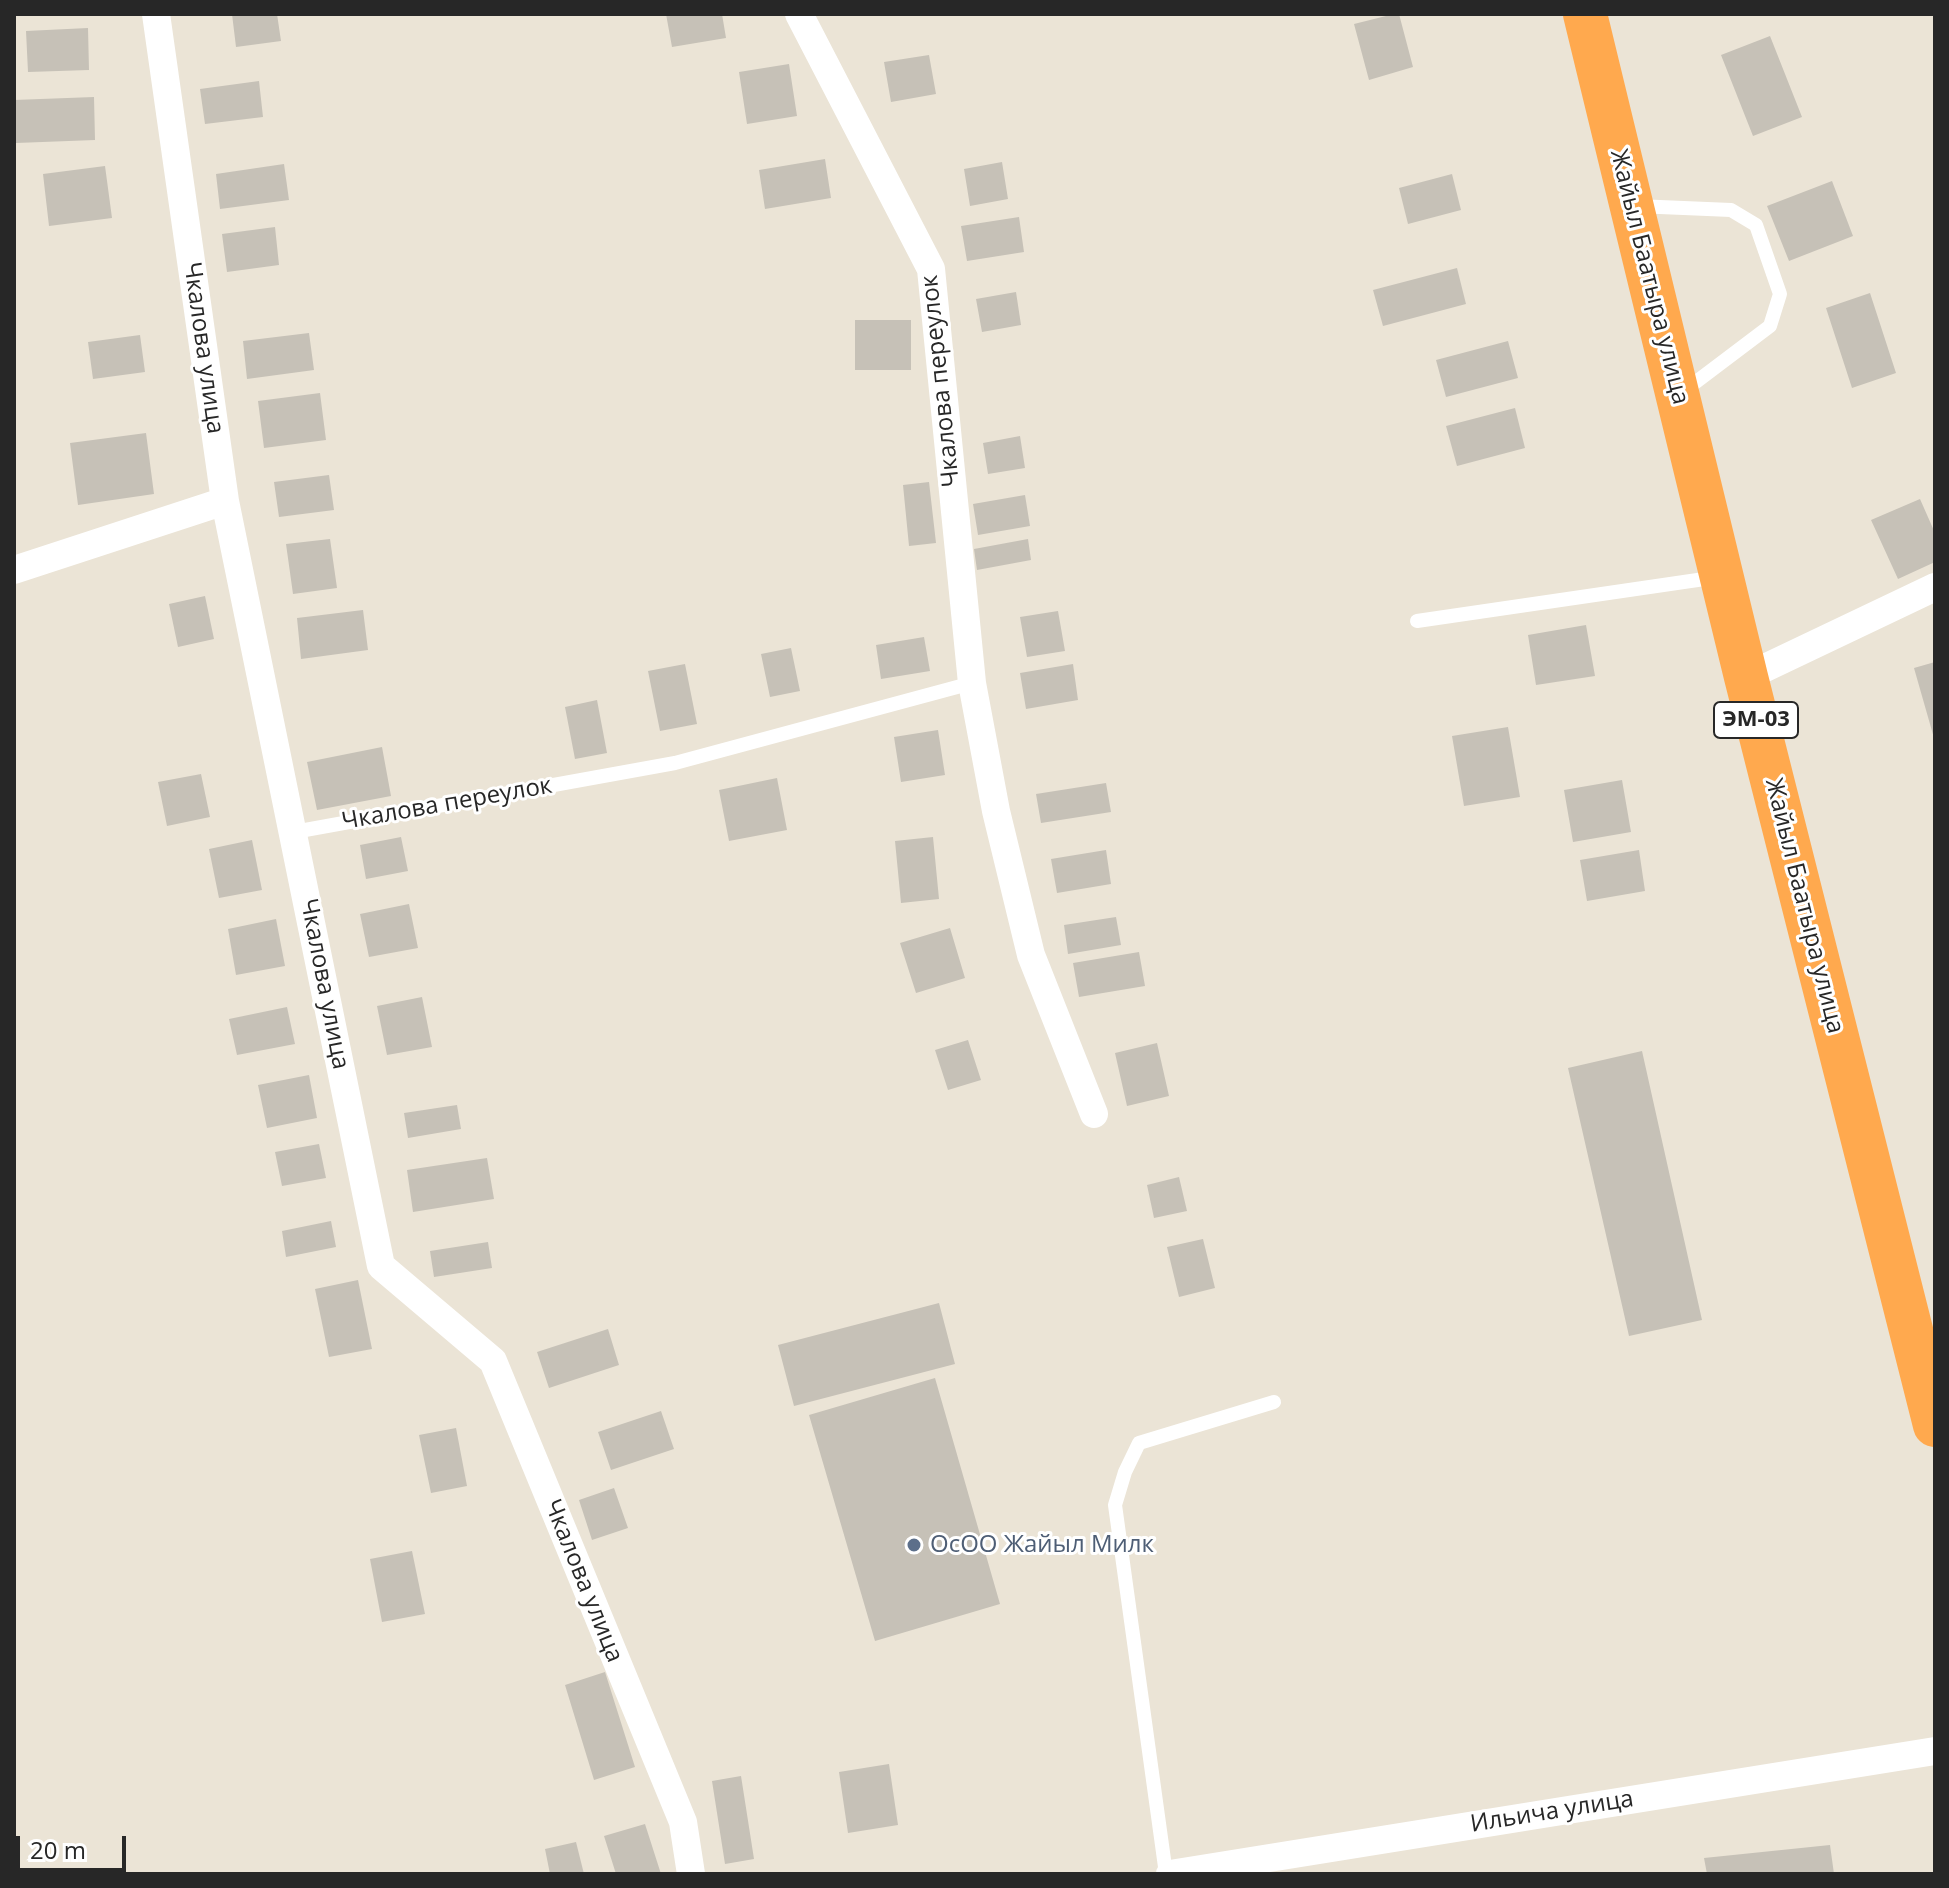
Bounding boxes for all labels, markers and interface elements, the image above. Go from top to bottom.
street label: Жайыл Баатыра улица [1603,146,1695,408]
street label: Чкалова улица [177,260,229,436]
street label: Чкалова переулок [916,274,966,488]
road number: ЭМ-03 [1714,702,1798,738]
street label: Чкалова переулок [340,771,554,837]
street label: Жайыл Баатыра улица [1758,775,1850,1037]
street label: Чкалова улица [293,896,355,1072]
street label: Чкалова улица [537,1495,629,1667]
place label: ОсОО Жайыл Милк [930,1531,1154,1559]
marker: ОсОО Жайыл Милк [905,1536,923,1554]
street label: Ильича улица [1468,1785,1636,1839]
scale bar [20,1820,130,1870]
text: 20 m [30,1833,86,1866]

